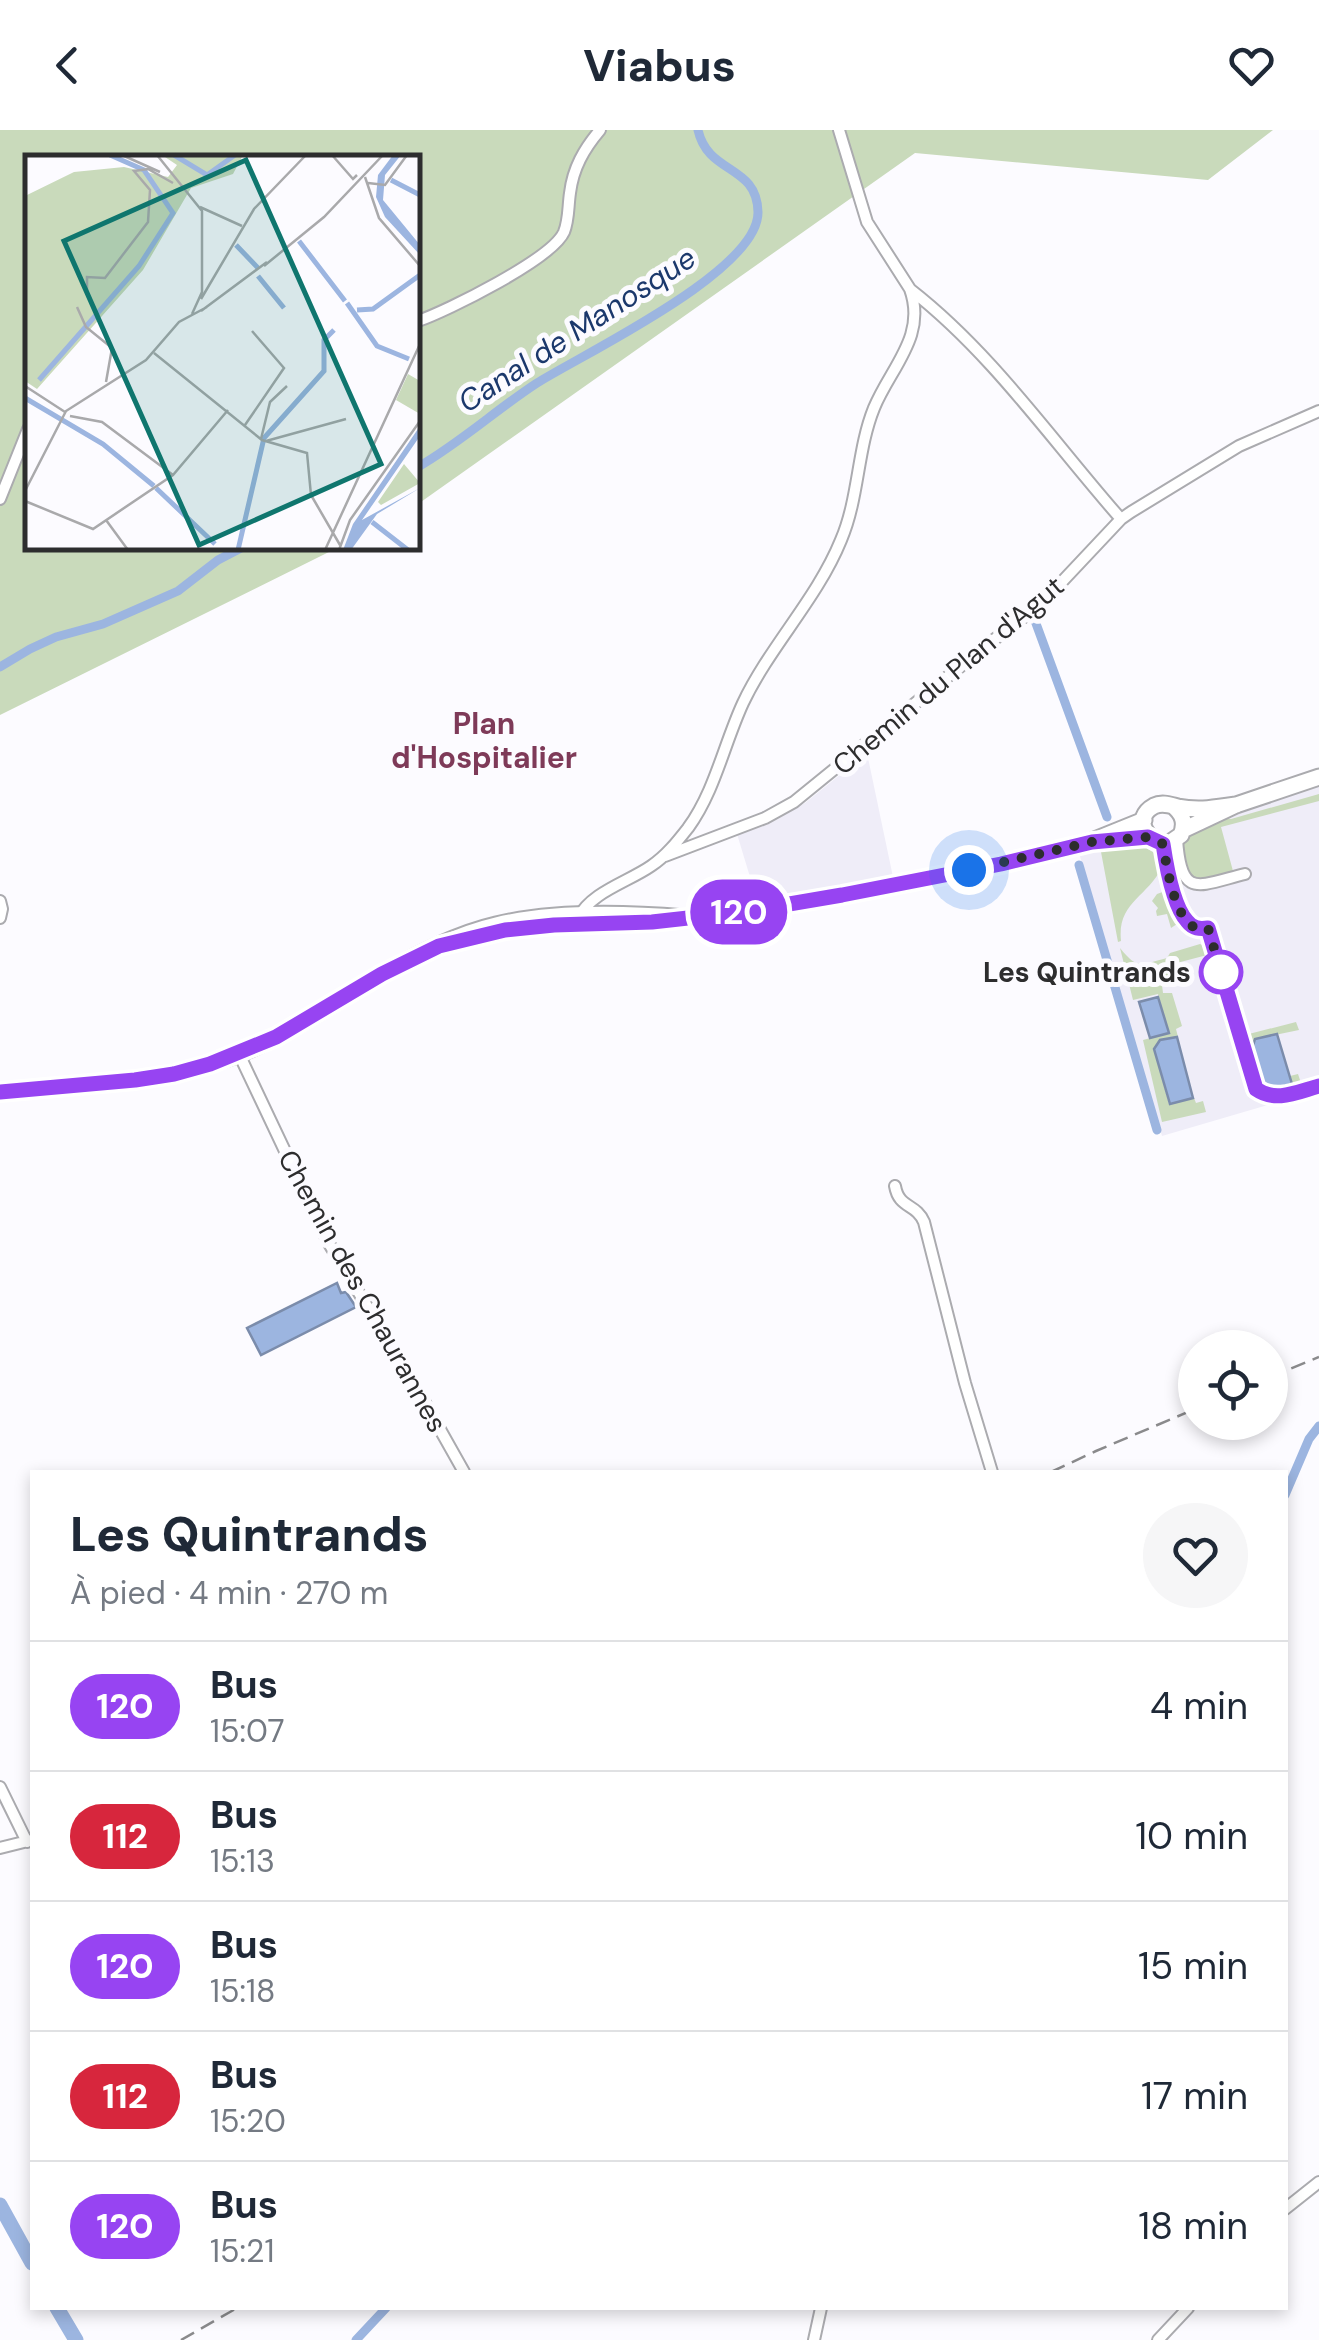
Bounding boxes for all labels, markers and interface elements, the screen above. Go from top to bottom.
text: Viabus [583,36,736,95]
icon: back [40,38,95,93]
icon: heart [1224,38,1279,93]
inset map [25,155,420,550]
water label: Canal de Manosque [450,238,703,421]
street label: Chemin du Plan d'Agut [825,568,1072,783]
district label: Plan d'Hospitalier [391,704,577,777]
your location [944,845,994,895]
line badge: 120 [682,880,796,944]
text: 120 [710,889,768,935]
marker: Les Quintrands [1200,951,1242,993]
place label: Les Quintrands [983,954,1191,991]
street label: Chemin des Chaurannes [269,1143,456,1439]
map controls [1178,1330,1288,1440]
button: locate [1178,1330,1288,1440]
text: Les Quintrands [70,1503,428,1566]
button: heart [1143,1503,1248,1608]
text: À pied · 4 min · 270 m [70,1572,388,1614]
text: Bus [210,1660,278,1710]
text: 4 min [1150,1681,1248,1731]
text: 120 [96,1683,154,1729]
text: 15:07 [210,1710,285,1752]
text: Bus [210,1790,278,1840]
text: 10 min [1135,1811,1248,1861]
text: 112 [102,1813,148,1859]
text: 15:13 [210,1840,275,1882]
text: Bus [210,1920,278,1970]
text: 15 min [1138,1941,1248,1991]
text: 120 [96,1943,154,1989]
text: 15:18 [210,1970,275,2012]
text: Bus [210,2050,278,2100]
text: 17 min [1141,2071,1248,2121]
text: 112 [102,2073,148,2119]
text: 15:20 [210,2100,286,2142]
text: Bus [210,2180,278,2230]
text: 18 min [1138,2201,1248,2251]
text: 120 [96,2203,154,2249]
text: 15:21 [210,2230,274,2272]

